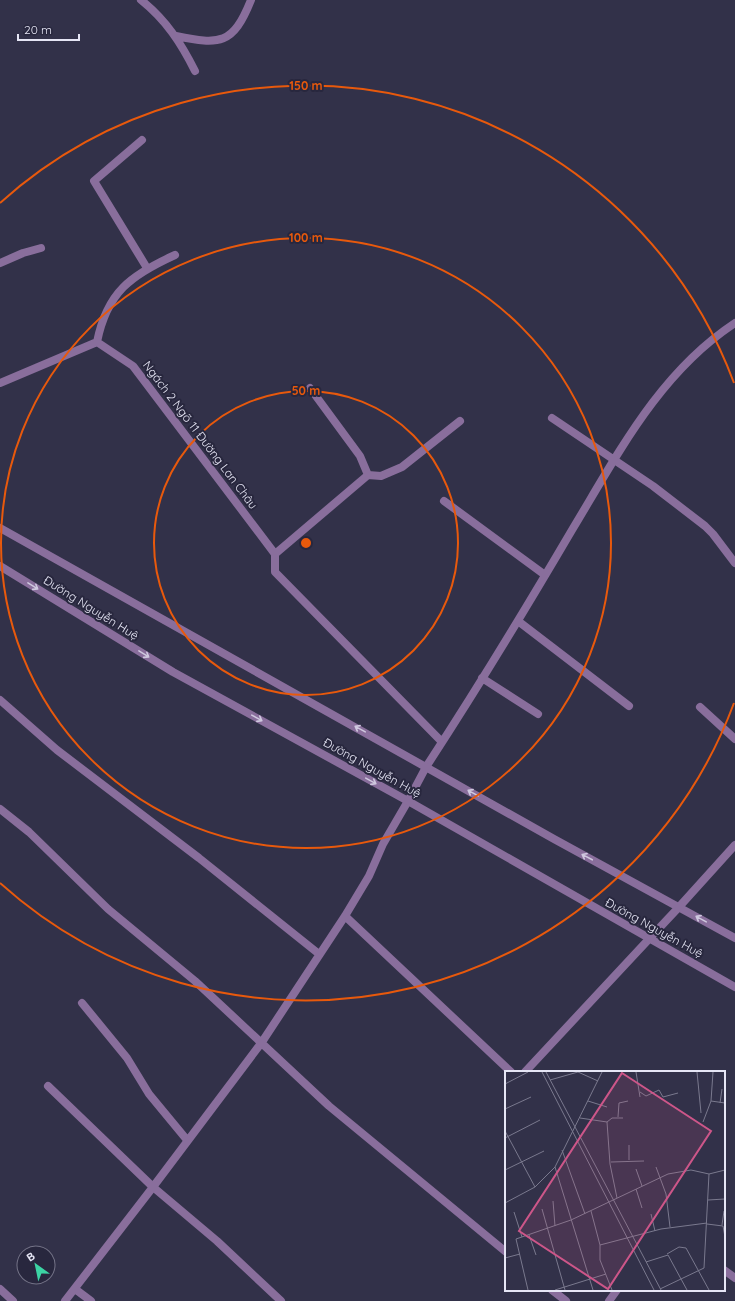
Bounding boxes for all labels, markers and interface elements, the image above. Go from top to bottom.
scale bar [18,16,79,42]
text: 20 m [24,22,52,37]
text: 150 m [289,78,323,93]
text: 100 m [289,230,323,245]
street label: Ngách 2 Ngõ 11 Đường Lan Châu [140,358,261,512]
text: 50 m [292,383,320,398]
centre of rings [299,536,313,550]
street label: Đường Nguyễn Huệ [41,572,142,643]
one-way arrow [27,583,39,591]
one-way arrow [138,650,149,658]
one-way arrow [251,715,263,723]
one-way arrow [354,725,366,733]
street label: Đường Nguyễn Huệ [321,734,424,801]
one-way arrow [365,777,377,785]
one-way arrow [467,789,479,797]
one-way arrow [581,852,593,860]
street label: Đường Nguyễn Huệ [603,894,706,961]
one-way arrow [695,914,707,922]
inset map [505,1071,725,1291]
north arrow [16,1245,56,1285]
text: B [24,1249,37,1264]

